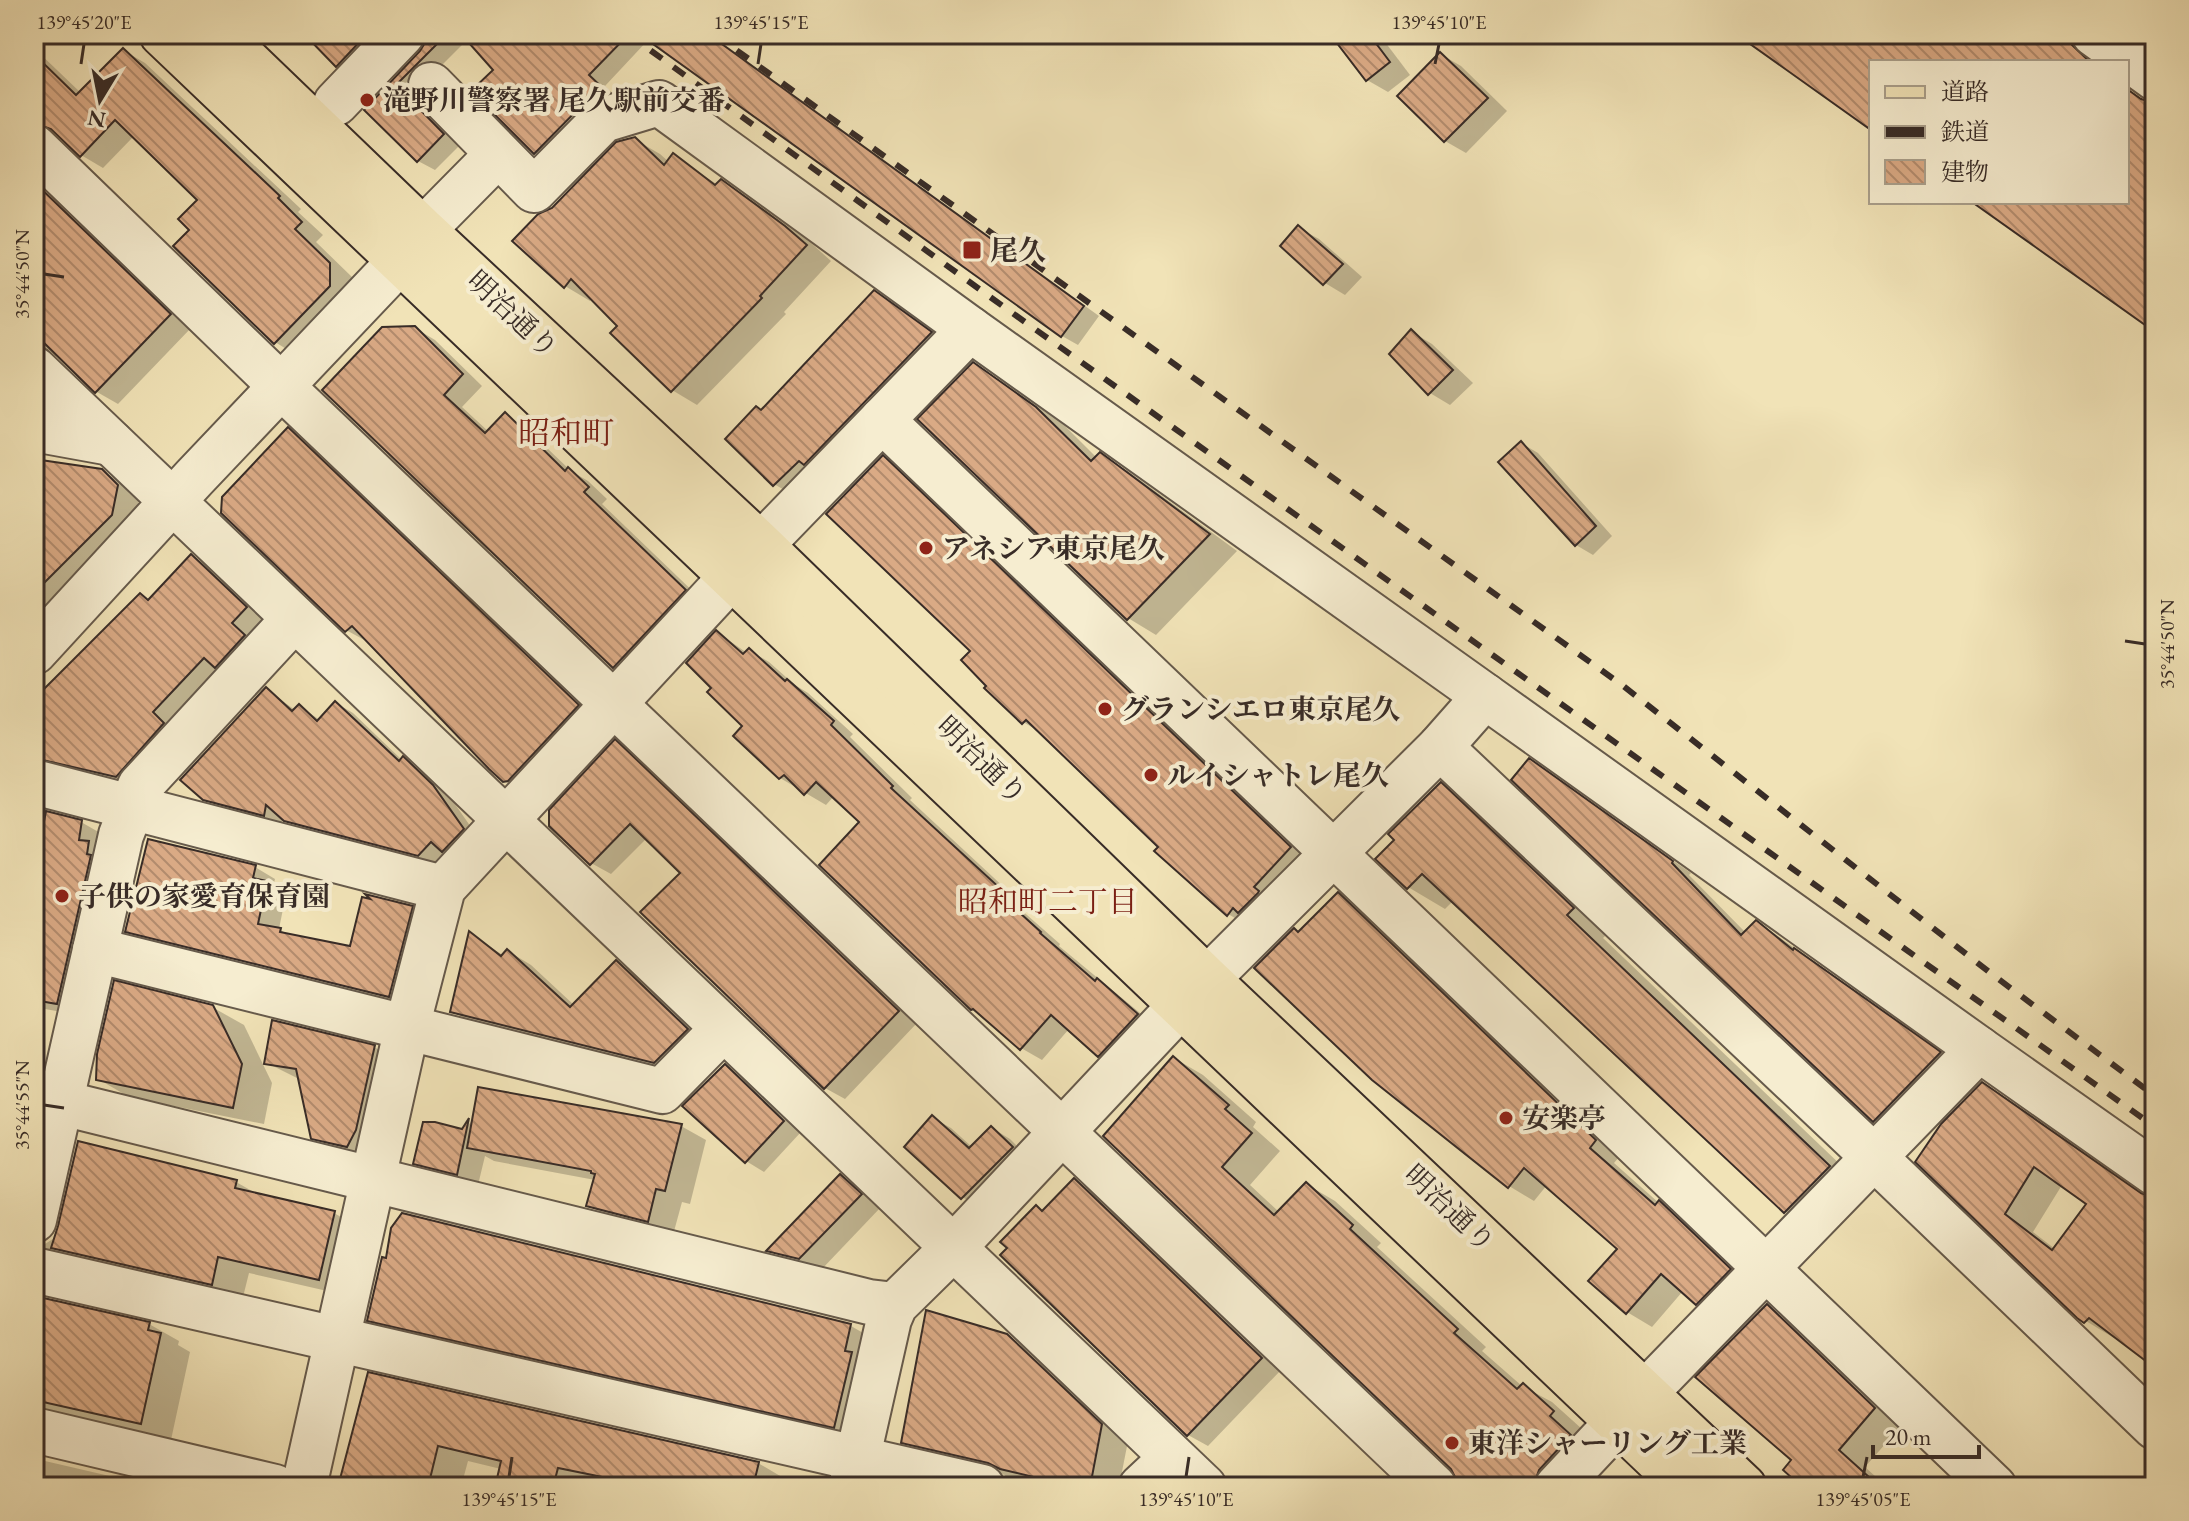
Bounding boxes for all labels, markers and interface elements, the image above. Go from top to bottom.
text: 139°45'20"E [37,9,131,35]
text: 139°45'15"E [714,9,808,35]
text: 139°45'10"E [1392,9,1486,35]
north arrow [60,60,140,140]
legend [1869,60,2129,204]
text: 道路 [1941,76,1989,107]
place label: 滝野川警察署 尾久駅前交番 [383,82,726,118]
marker: 滝野川警察署 尾久駅前交番 [358,91,376,109]
text: N [85,103,108,135]
text: 鉄道 [1941,116,1989,147]
text: 建物 [1941,156,1989,187]
text: 35°44'50"N [9,229,35,319]
place label: 尾久 [990,232,1046,268]
marker: 尾久 [961,239,983,261]
street label: 明治通り [460,263,566,365]
district label: 昭和町 [518,412,614,454]
place label: アネシア東京尾久 [942,530,1165,566]
marker: アネシア東京尾久 [917,539,935,557]
text: 35°44'50"N [2154,599,2180,689]
place label: グランシエロ東京尾久 [1121,691,1400,727]
marker: グランシエロ東京尾久 [1096,700,1114,718]
street label: 明治通り [929,708,1035,812]
place label: ルイシャトレ尾久 [1167,757,1389,793]
marker: ルイシャトレ尾久 [1142,766,1160,784]
place label: 子供の家愛育保育園 [78,878,330,914]
district label: 昭和町二丁目 [958,882,1138,921]
marker: 子供の家愛育保育園 [53,887,71,905]
text: 35°44'55"N [9,1060,35,1150]
place label: 安楽亭 [1522,1100,1606,1136]
marker: 安楽亭 [1497,1109,1515,1127]
street label: 明治通り [1397,1157,1503,1259]
scale bar [1873,1409,1979,1459]
text: 20 m [1885,1421,1932,1452]
place label: 東洋シャーリング工業 [1468,1425,1747,1461]
marker: 東洋シャーリング工業 [1443,1434,1461,1452]
text: 139°45'15"E [462,1486,556,1512]
text: 139°45'10"E [1139,1486,1233,1512]
text: 139°45'05"E [1816,1486,1910,1512]

